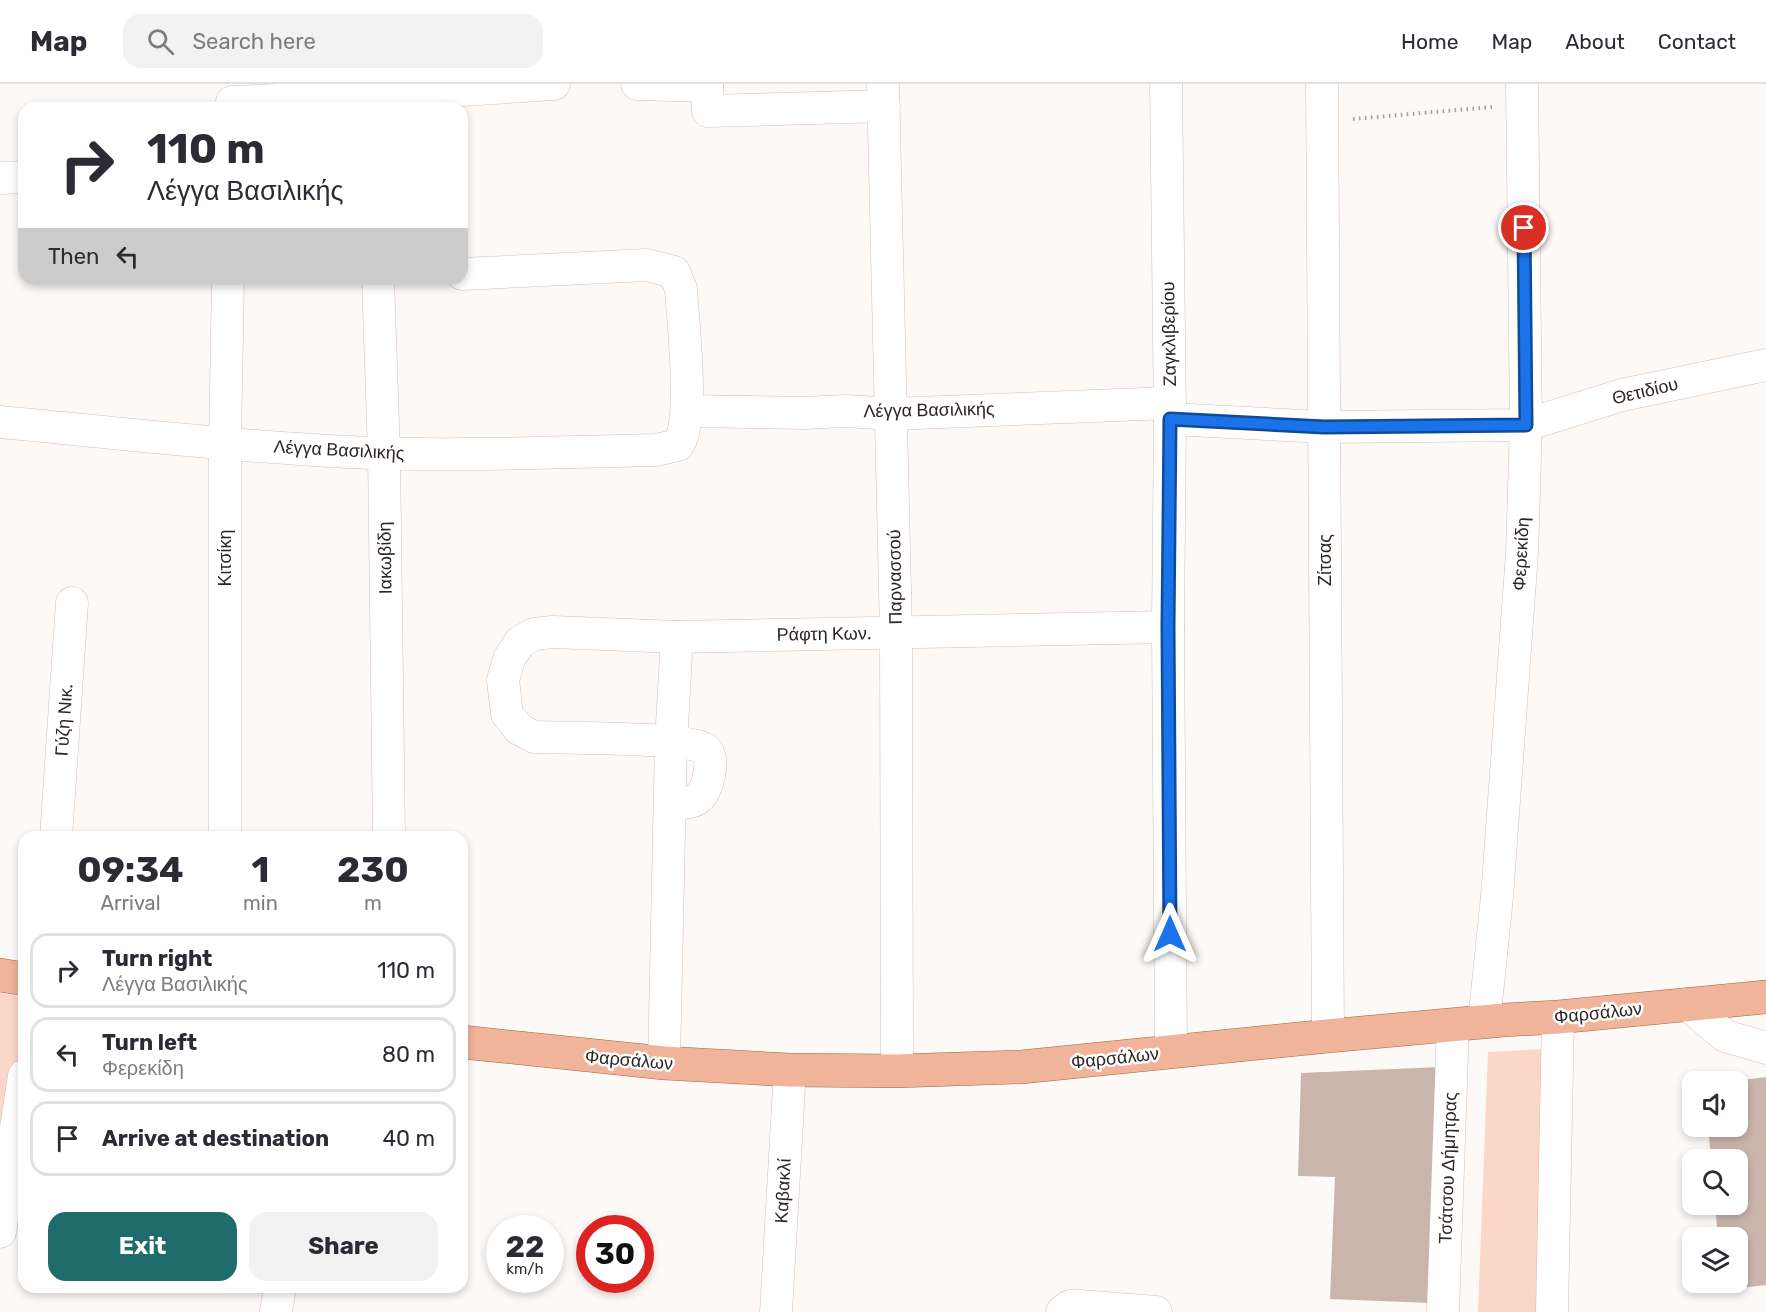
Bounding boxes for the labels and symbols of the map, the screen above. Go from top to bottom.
pin [1498,202,1549,253]
street label: Ζαγκλιβερίου [1157,281,1181,387]
street label: Θετιδίου [1610,373,1680,409]
street label: Λέγγα Βασιλικής [863,398,995,422]
street label: Λέγγα Βασιλικής [273,436,405,464]
street label: Φερεκίδη [1508,517,1534,591]
street label: Ιακωβίδη [373,522,397,594]
street label: Παρνασσού [883,529,907,625]
street label: Κιτσίκη [214,530,236,586]
street label: Ζίτσας [1314,534,1336,586]
street label: Ράφτη Κων. [776,622,872,646]
street label: Γύζη Νικ. [51,683,77,757]
position arrow [1138,902,1202,966]
street label: Φαρσάλων [1553,997,1643,1029]
street label: Φαρσάλων [1070,1042,1160,1074]
street label: Φαρσάλων [584,1045,674,1075]
street label: Τσάτσου Δήμητρας [1434,1092,1462,1244]
street label: Καβακλί [770,1158,796,1224]
speed limit sign: 30 [576,1215,654,1293]

